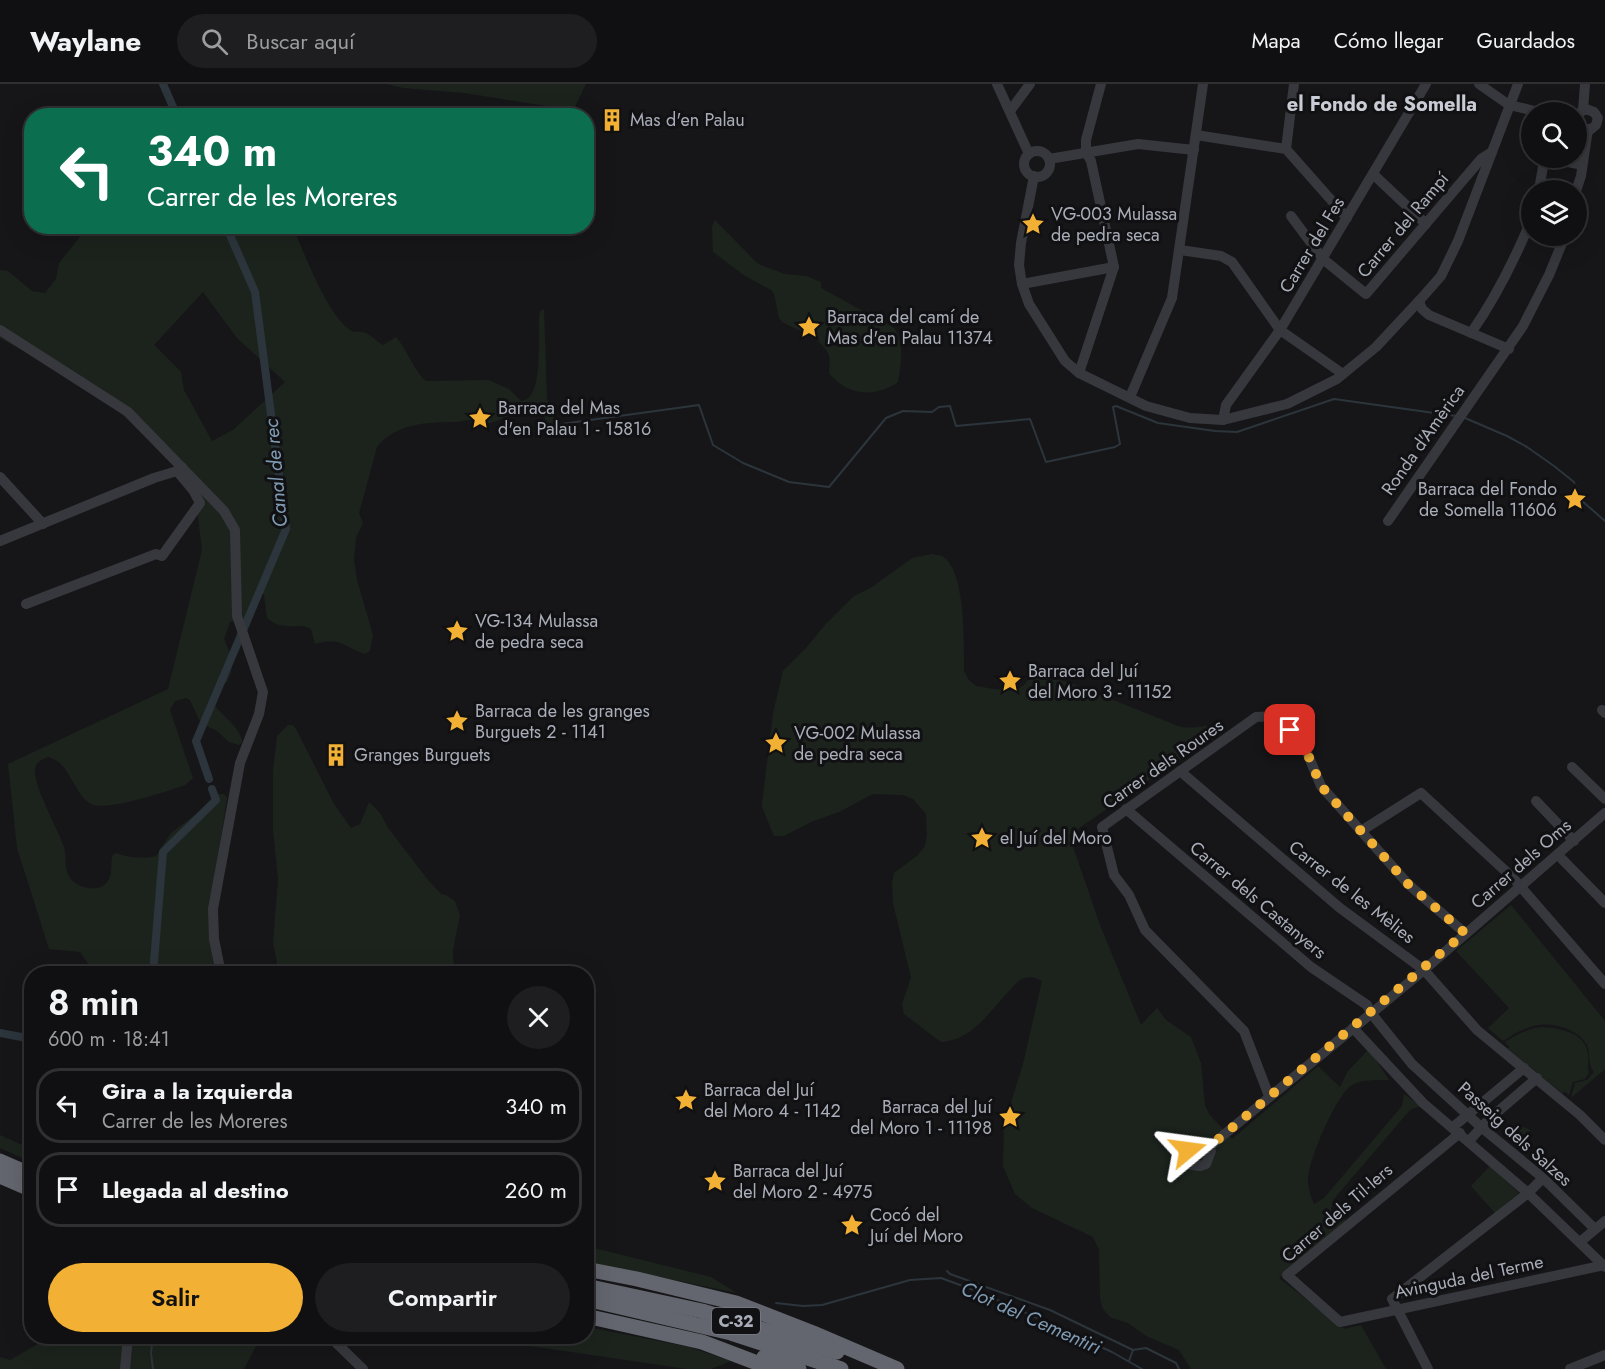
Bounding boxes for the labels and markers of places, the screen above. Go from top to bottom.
building icon: Mas d'en Palau [599,107,625,133]
place label: Mas d'en Palau [630,107,745,133]
place label: VG-003 Mulassa de pedra seca [1051,201,1177,248]
place icon: VG-003 Mulassa de pedra seca [1020,211,1046,237]
place label: Barraca del camí de Mas d'en Palau 11374 [827,304,993,351]
place icon: Barraca del camí de Mas d'en Palau 11374 [796,314,822,340]
place label: Barraca del Mas d'en Palau 1 - 15816 [498,395,651,442]
place icon: Barraca del Mas d'en Palau 1 - 15816 [467,405,493,431]
place label: Barraca del Fondo de Somella 11606 [1418,476,1557,523]
place icon: Barraca del Fondo de Somella 11606 [1562,486,1588,512]
place label: VG-134 Mulassa de pedra seca [475,608,598,655]
place icon: VG-134 Mulassa de pedra seca [444,618,470,644]
place label: Barraca del Juí del Moro 3 - 11152 [1028,658,1172,705]
place icon: Barraca del Juí del Moro 3 - 11152 [997,668,1023,694]
place label: Barraca de les granges Burguets 2 - 1141 [475,698,650,745]
pin [1264,704,1315,755]
place icon: Barraca de les granges Burguets 2 - 1141 [444,708,470,734]
place label: VG-002 Mulassa de pedra seca [794,720,921,767]
place icon: VG-002 Mulassa de pedra seca [763,730,789,756]
building icon: Granges Burguets [323,742,349,768]
place label: Granges Burguets [354,742,490,768]
place icon: el Juí del Moro [969,825,995,851]
place label: el Juí del Moro [1000,825,1112,851]
place label: Barraca del Juí del Moro 4 - 1142 [704,1077,841,1124]
place icon: Barraca del Juí del Moro 4 - 1142 [673,1087,699,1113]
place label: Barraca del Juí del Moro 1 - 11198 [850,1094,993,1141]
place icon: Barraca del Juí del Moro 1 - 11198 [997,1104,1023,1130]
place label: Barraca del Juí del Moro 2 - 4975 [733,1158,872,1205]
place icon: Barraca del Juí del Moro 2 - 4975 [702,1168,728,1194]
place label: Cocó del Juí del Moro [868,1202,963,1249]
place icon: Cocó del Juí del Moro [839,1212,865,1238]

